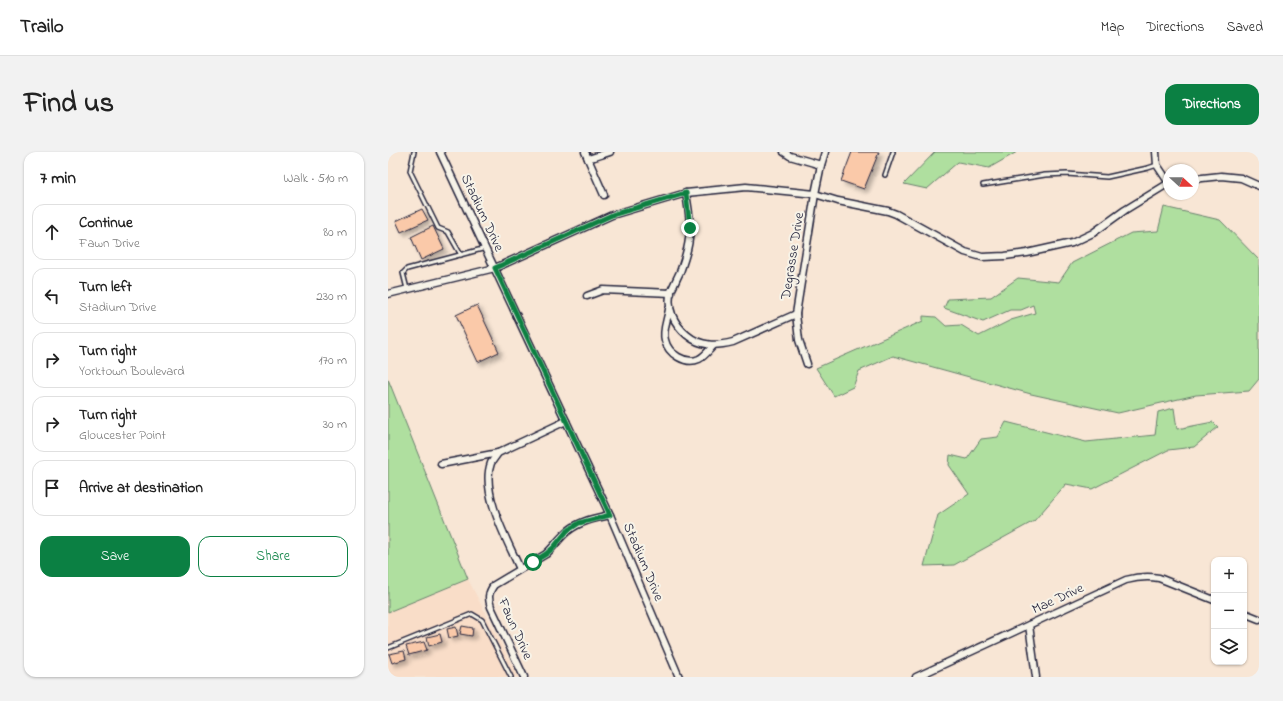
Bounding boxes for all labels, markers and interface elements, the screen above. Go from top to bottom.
text: Trailo [20,14,64,41]
text: Map [1101,17,1124,38]
text: Directions [1146,17,1204,38]
text: Saved [1226,17,1263,38]
text: Find us [24,84,114,125]
button: Directions [1165,84,1259,125]
north arrow [1163,164,1199,200]
text: 7 min [40,166,76,191]
text: Walk · 510 m [283,169,348,188]
street label: Stadium Drive [455,171,509,256]
street label: Degrasse Drive [776,210,811,302]
text: Continue [79,212,133,234]
route end [681,219,699,237]
icon: ahead [41,221,63,243]
text: 80 m [323,223,347,242]
text: Fawn Drive [79,234,140,253]
text: Turn left [79,276,132,298]
icon: left [41,285,63,307]
text: 230 m [316,287,347,306]
text: Stadium Drive [79,298,156,317]
text: Turn right [79,340,137,362]
icon: right [41,349,63,371]
text: 170 m [319,351,347,370]
text: Yorktown Boulevard [79,362,185,381]
text: Turn right [79,404,137,426]
icon: right [41,413,63,435]
text: 30 m [323,415,347,434]
text: Gloucester Point [79,426,166,445]
icon: arrive [41,477,63,499]
text: Arrive at destination [79,477,203,499]
street label: Stadium Drive [617,520,669,605]
button: Save [40,536,190,577]
button: Share [198,536,348,577]
route start [524,553,542,571]
map controls [1211,557,1247,665]
button: + [1211,557,1247,593]
street label: Mae Drive [1029,578,1088,620]
button: − [1211,593,1247,629]
street label: Fawn Drive [492,594,538,664]
button: layers [1211,629,1247,665]

